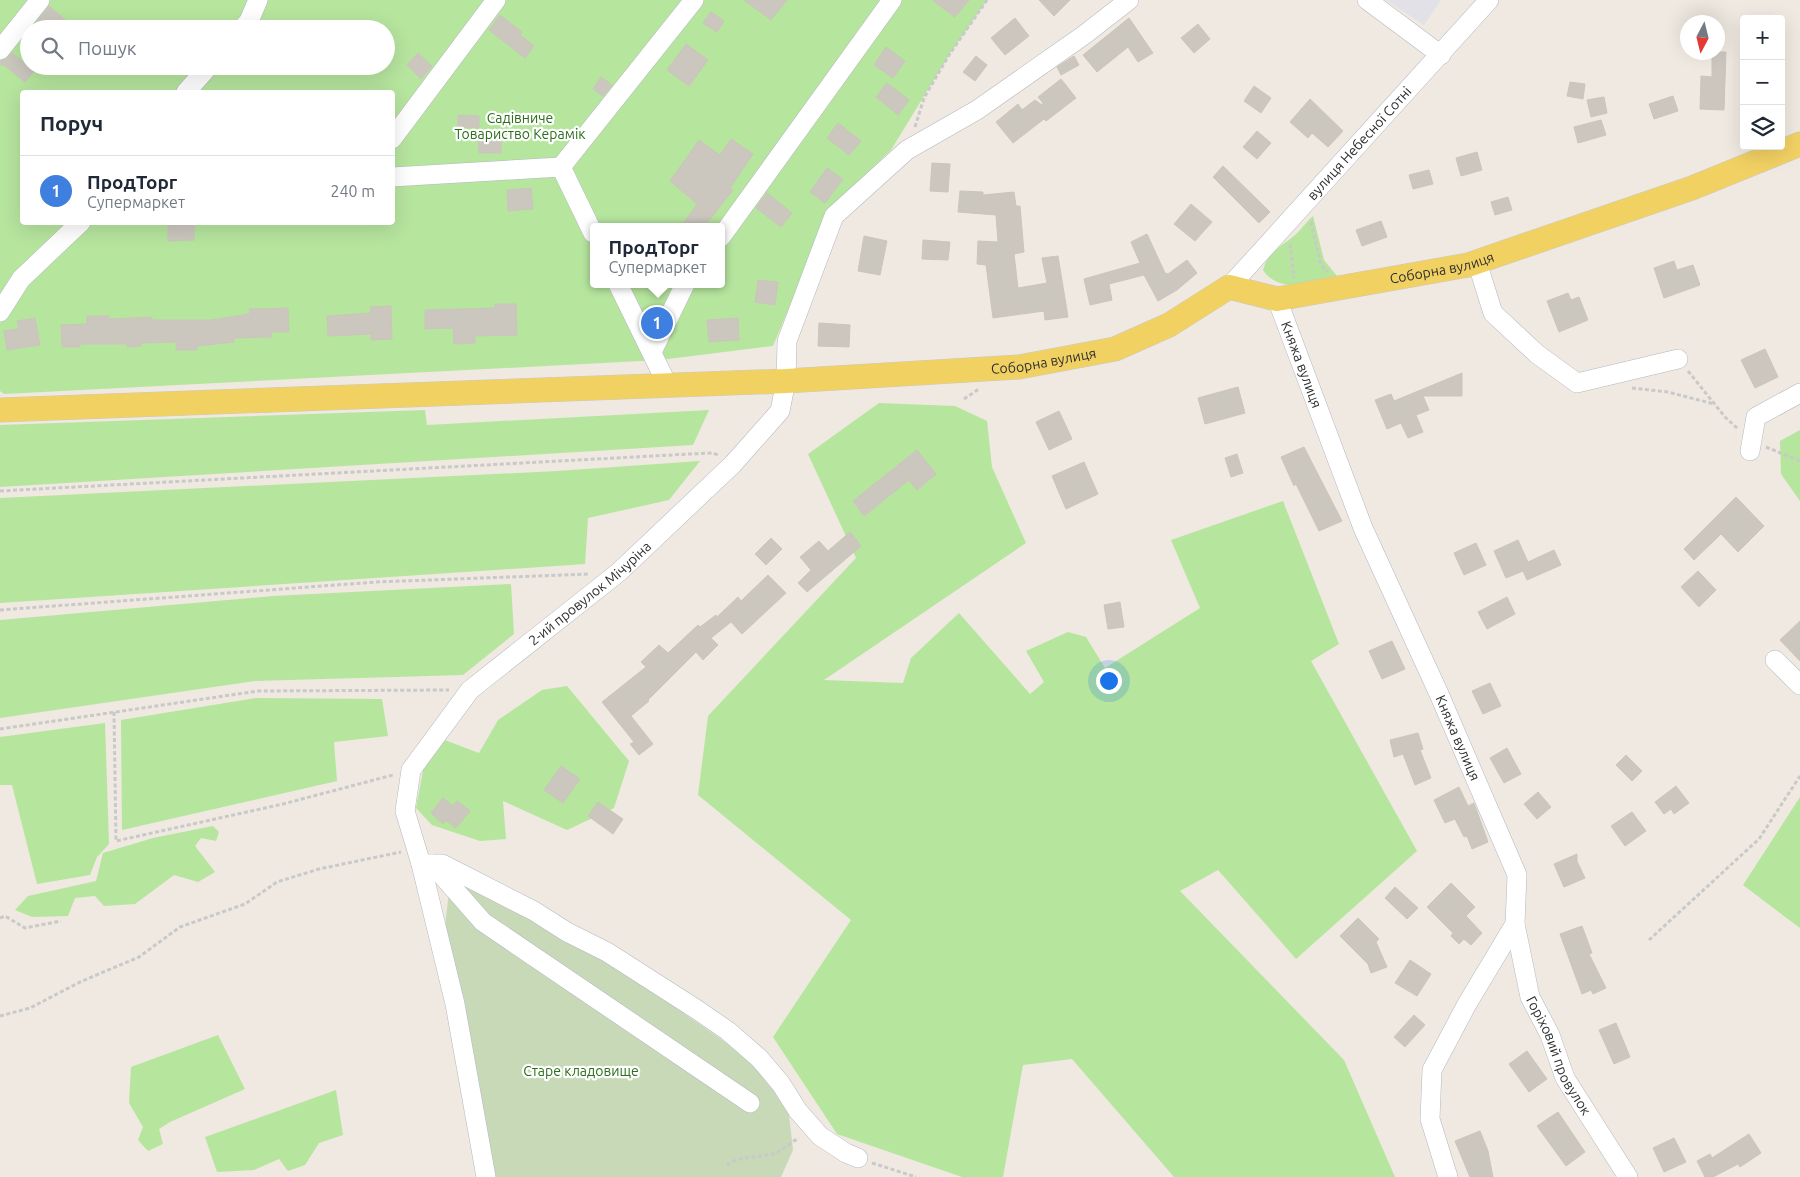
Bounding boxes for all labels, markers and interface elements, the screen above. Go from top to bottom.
north arrow [1680,15,1725,60]
map controls [1740,15,1785,150]
button: + [1740,15,1785,60]
search box [20,20,395,75]
icon: search [38,34,66,62]
text: Пошук [78,37,137,59]
button: − [1740,60,1785,105]
street label: вулиця Небесної Сотні [1304,83,1415,203]
button: layers [1740,105,1785,150]
park label: Садівниче Товариство Керамік [454,110,586,142]
text: Поруч [40,111,103,135]
text: ПродТорг [87,171,177,193]
text: 1 [51,182,61,200]
text: 240 m [330,182,375,200]
text: Супермаркет [87,193,185,211]
popup [590,223,725,288]
text: ПродТорг [608,236,699,258]
street label: Соборна вулиця [1388,249,1496,287]
text: Супермаркет [608,258,707,276]
pin: 1 [641,304,673,342]
street label: Княжа вулиця [1278,319,1325,410]
street label: Соборна вулиця [990,345,1097,377]
street label: 2-ий провулок Мічуріна [525,538,654,648]
your location [1096,668,1122,694]
street label: Княжа вулиця [1432,693,1483,783]
street label: Горіховий провулок [1523,994,1594,1118]
park label: Старе кладовище [523,1063,639,1079]

